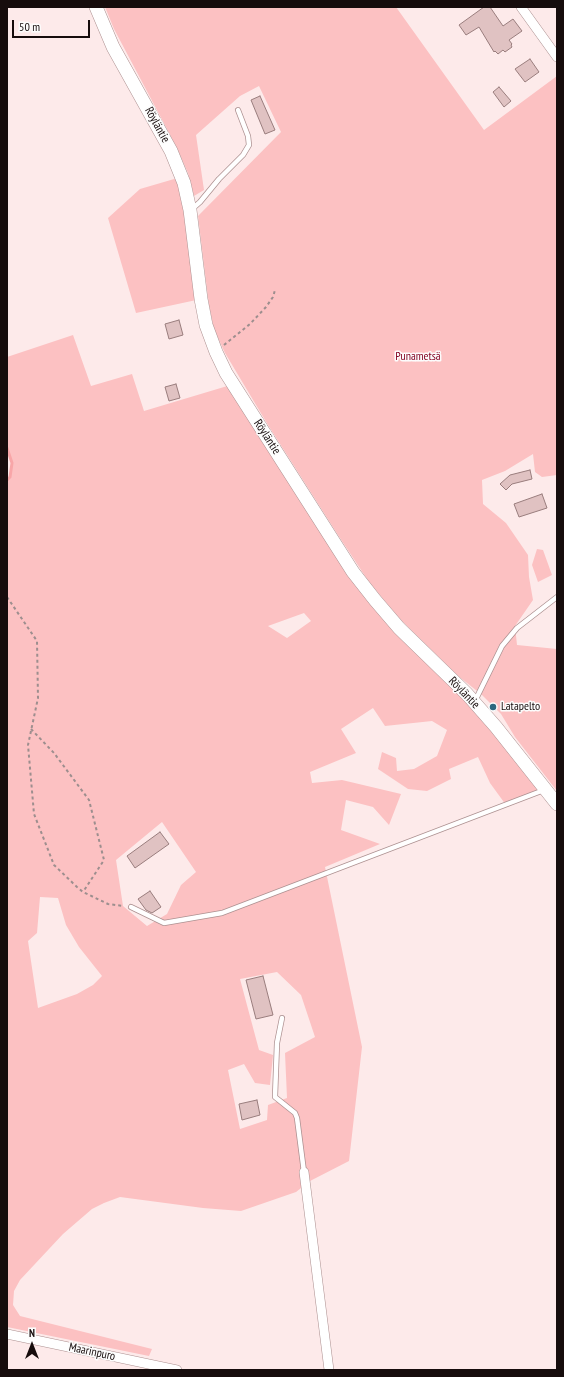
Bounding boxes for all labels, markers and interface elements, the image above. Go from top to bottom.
scale bar [14,12,92,38]
text: 50 m [19,19,40,34]
street label: Röyläntie [141,105,173,145]
park label: Punametsä [395,350,441,364]
street label: Röyläntie [250,417,284,457]
street label: Röyläntie [445,674,483,712]
place label: Latapelto [501,700,540,714]
marker: Latapelto [488,702,498,712]
north arrow [12,1325,52,1365]
text: N [29,1326,35,1340]
street label: Maarinpuro [67,1340,117,1364]

